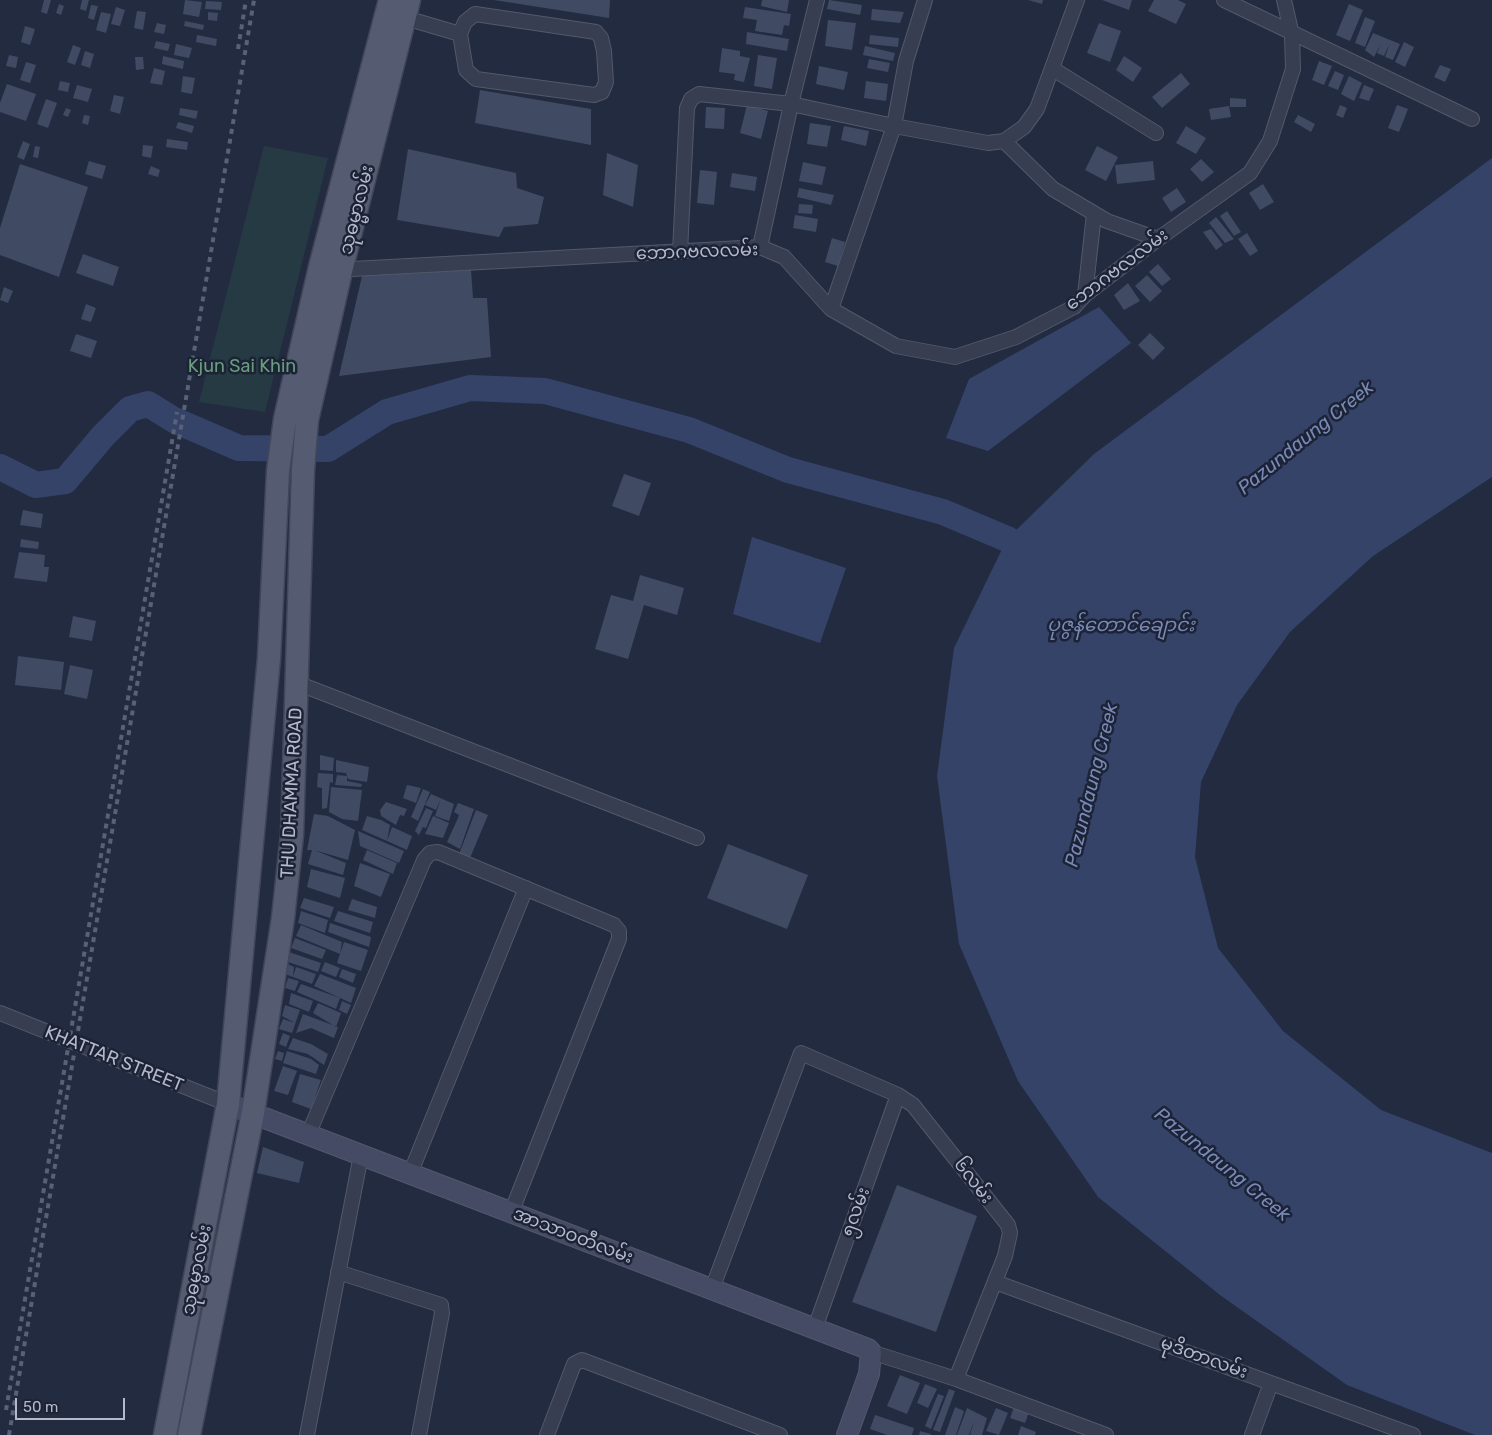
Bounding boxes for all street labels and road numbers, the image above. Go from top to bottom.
street label: သုဓမ္မာလမ်း [335,163,379,257]
street label: ဘောဂဗလလမ်း [1062,224,1172,316]
street label: ဘောဂဗလလမ်း [635,239,759,265]
street label: THU DHAMMA ROAD [277,707,307,879]
street label: KHATTAR STREET [41,1021,187,1097]
street label: ၆လမ်း [949,1154,997,1208]
street label: ၅လမ်း [837,1184,875,1240]
street label: အာသာဝတီလမ်း [510,1203,636,1269]
street label: သုဓမ္မာလမ်း [178,1223,216,1317]
street label: မုဒိတာလမ်း [1158,1332,1250,1384]

